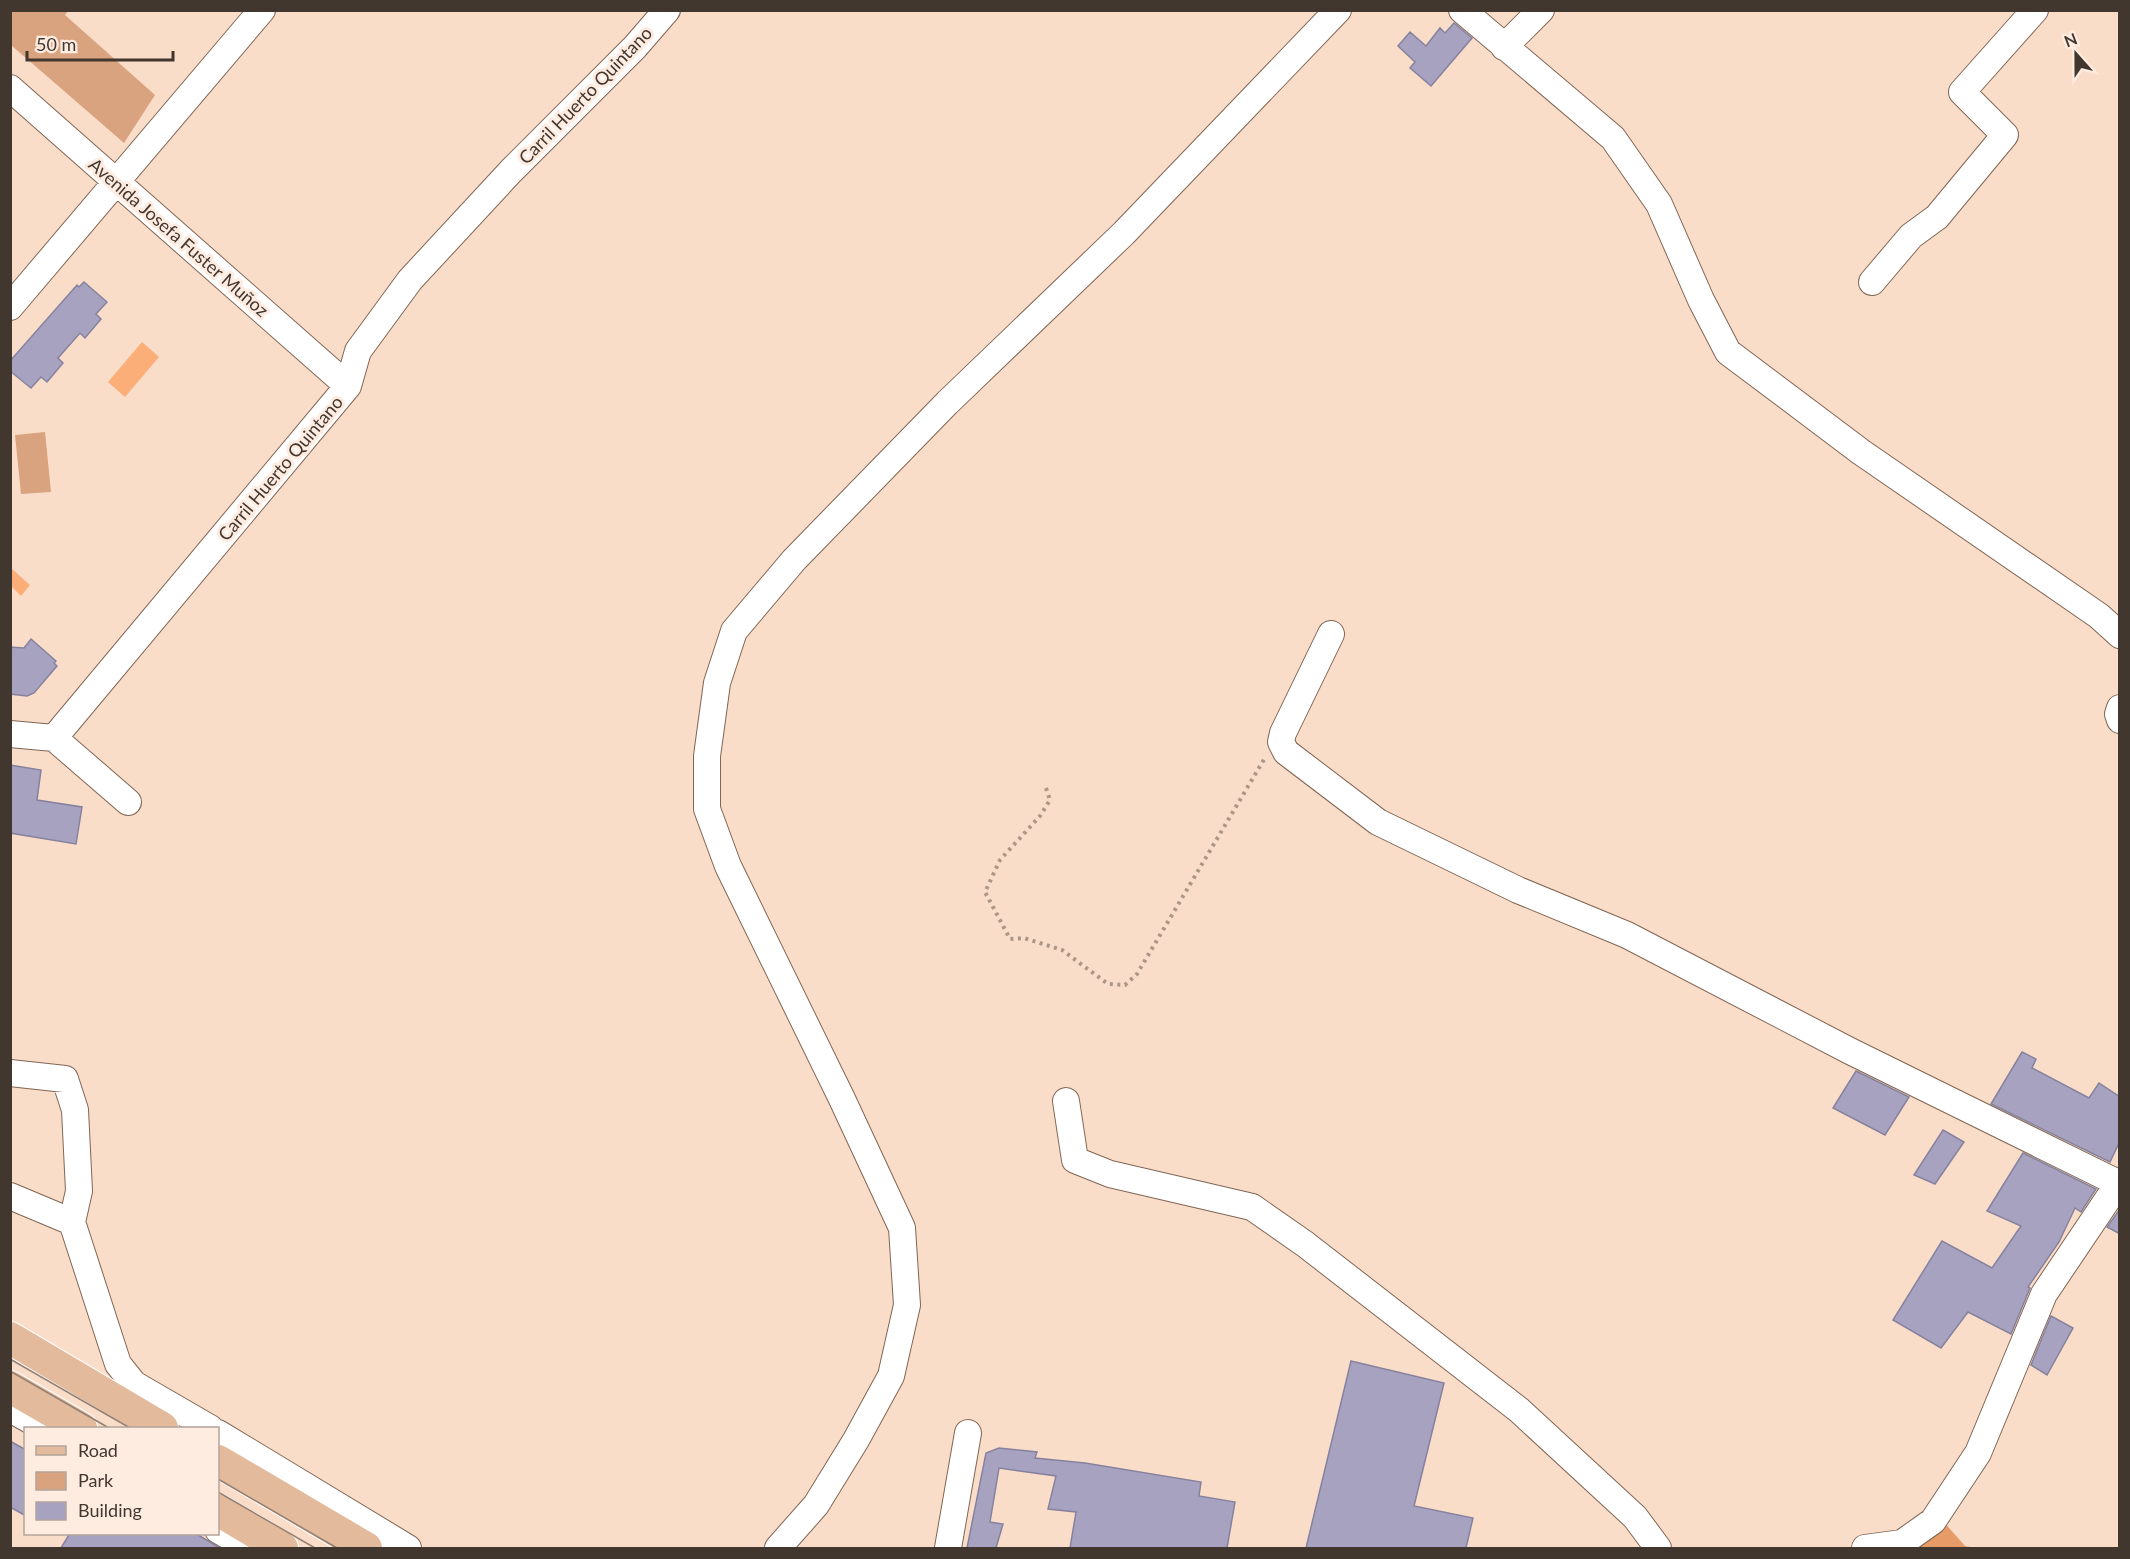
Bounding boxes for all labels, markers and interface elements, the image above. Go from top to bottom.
street label: Carril Huerto Quintano [514,22,656,168]
scale bar [27,24,172,62]
north arrow [2046,24,2106,84]
text: N [2061,28,2080,51]
text: 50 m [36,33,76,55]
street label: Avenida Josefa Fuster Muñoz [85,153,273,321]
street label: Carril Huerto Quintano [213,391,347,545]
legend [24,1427,219,1535]
text: Road [78,1439,118,1461]
text: Park [78,1469,114,1491]
text: Building [78,1499,142,1521]

